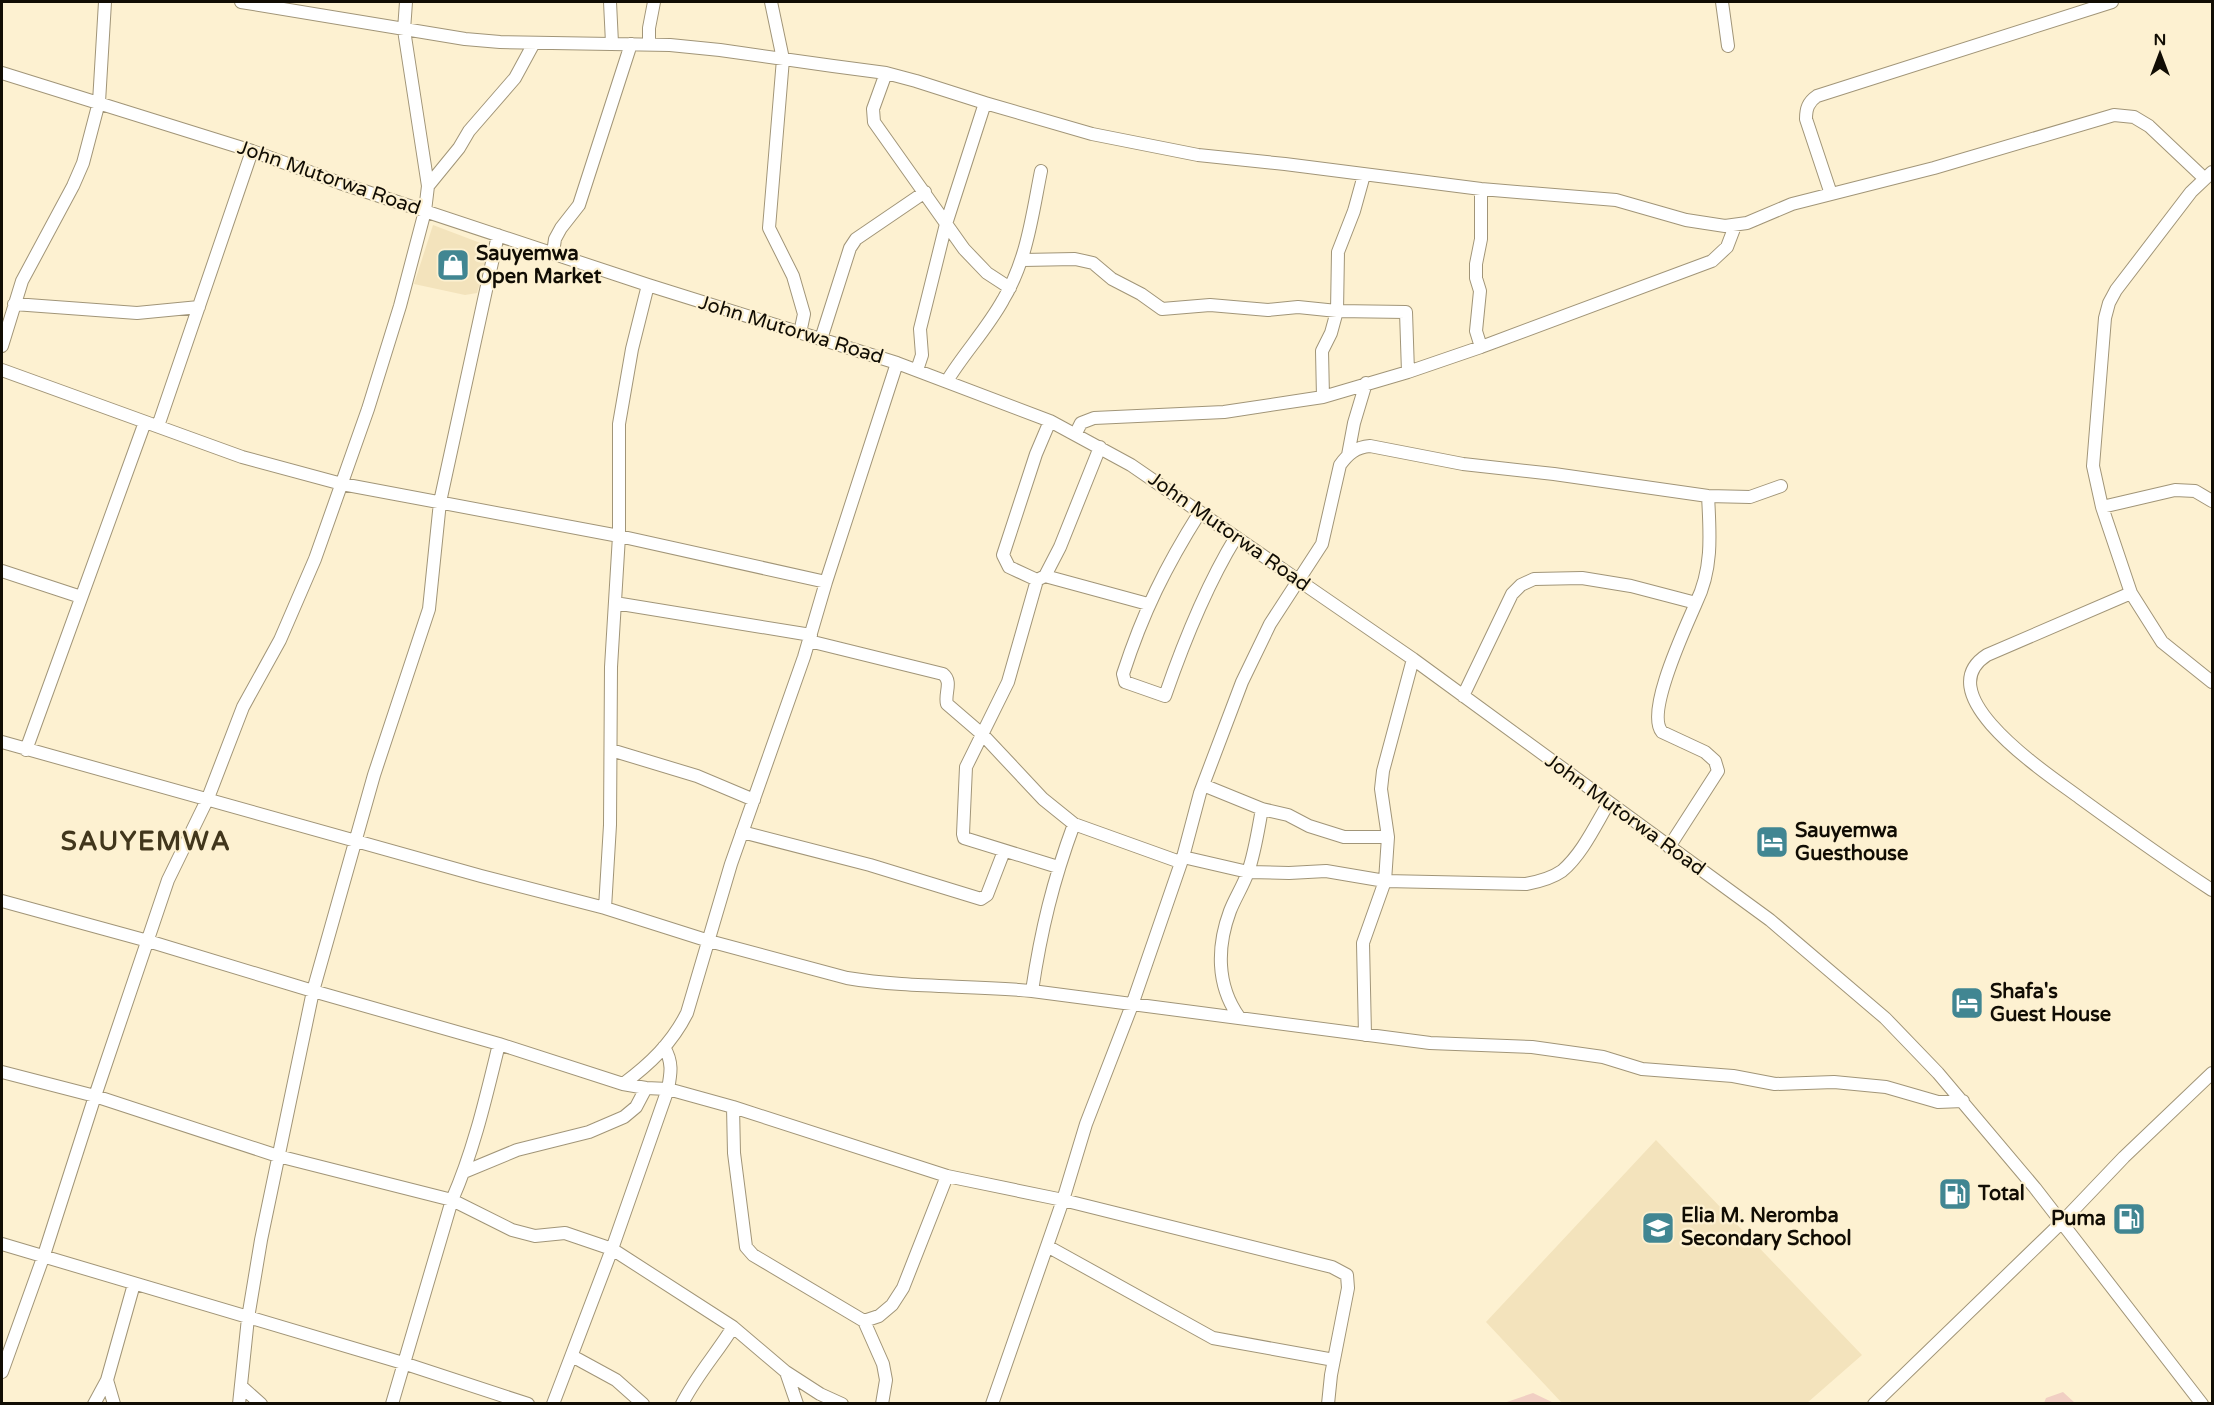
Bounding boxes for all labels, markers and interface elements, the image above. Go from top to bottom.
north arrow [2130,24,2190,84]
text: N [2154,30,2166,50]
street label: John Mutorwa Road [234,135,424,221]
place label: Sauyemwa Open Market [476,242,602,289]
shop icon: Sauyemwa Open Market [435,247,471,283]
street label: John Mutorwa Road [696,290,886,370]
street label: John Mutorwa Road [1143,467,1315,597]
street label: John Mutorwa Road [1540,749,1710,881]
place label: Sauyemwa Guesthouse [1795,819,1908,866]
hotel icon: Sauyemwa Guesthouse [1754,824,1790,860]
district label: SAUYEMWA [61,826,231,857]
place label: Shafa's Guest House [1990,980,2111,1027]
hotel icon: Shafa's Guest House [1949,985,1985,1021]
fuel station icon: Total [1937,1176,1973,1212]
place label: Total [1977,1182,2025,1206]
fuel station icon: Puma [2111,1201,2147,1237]
place label: Elia M. Neromba Secondary School [1681,1204,1851,1251]
place label: Puma [2051,1207,2106,1231]
school or university icon: Elia M. Neromba Secondary School [1640,1210,1676,1246]

